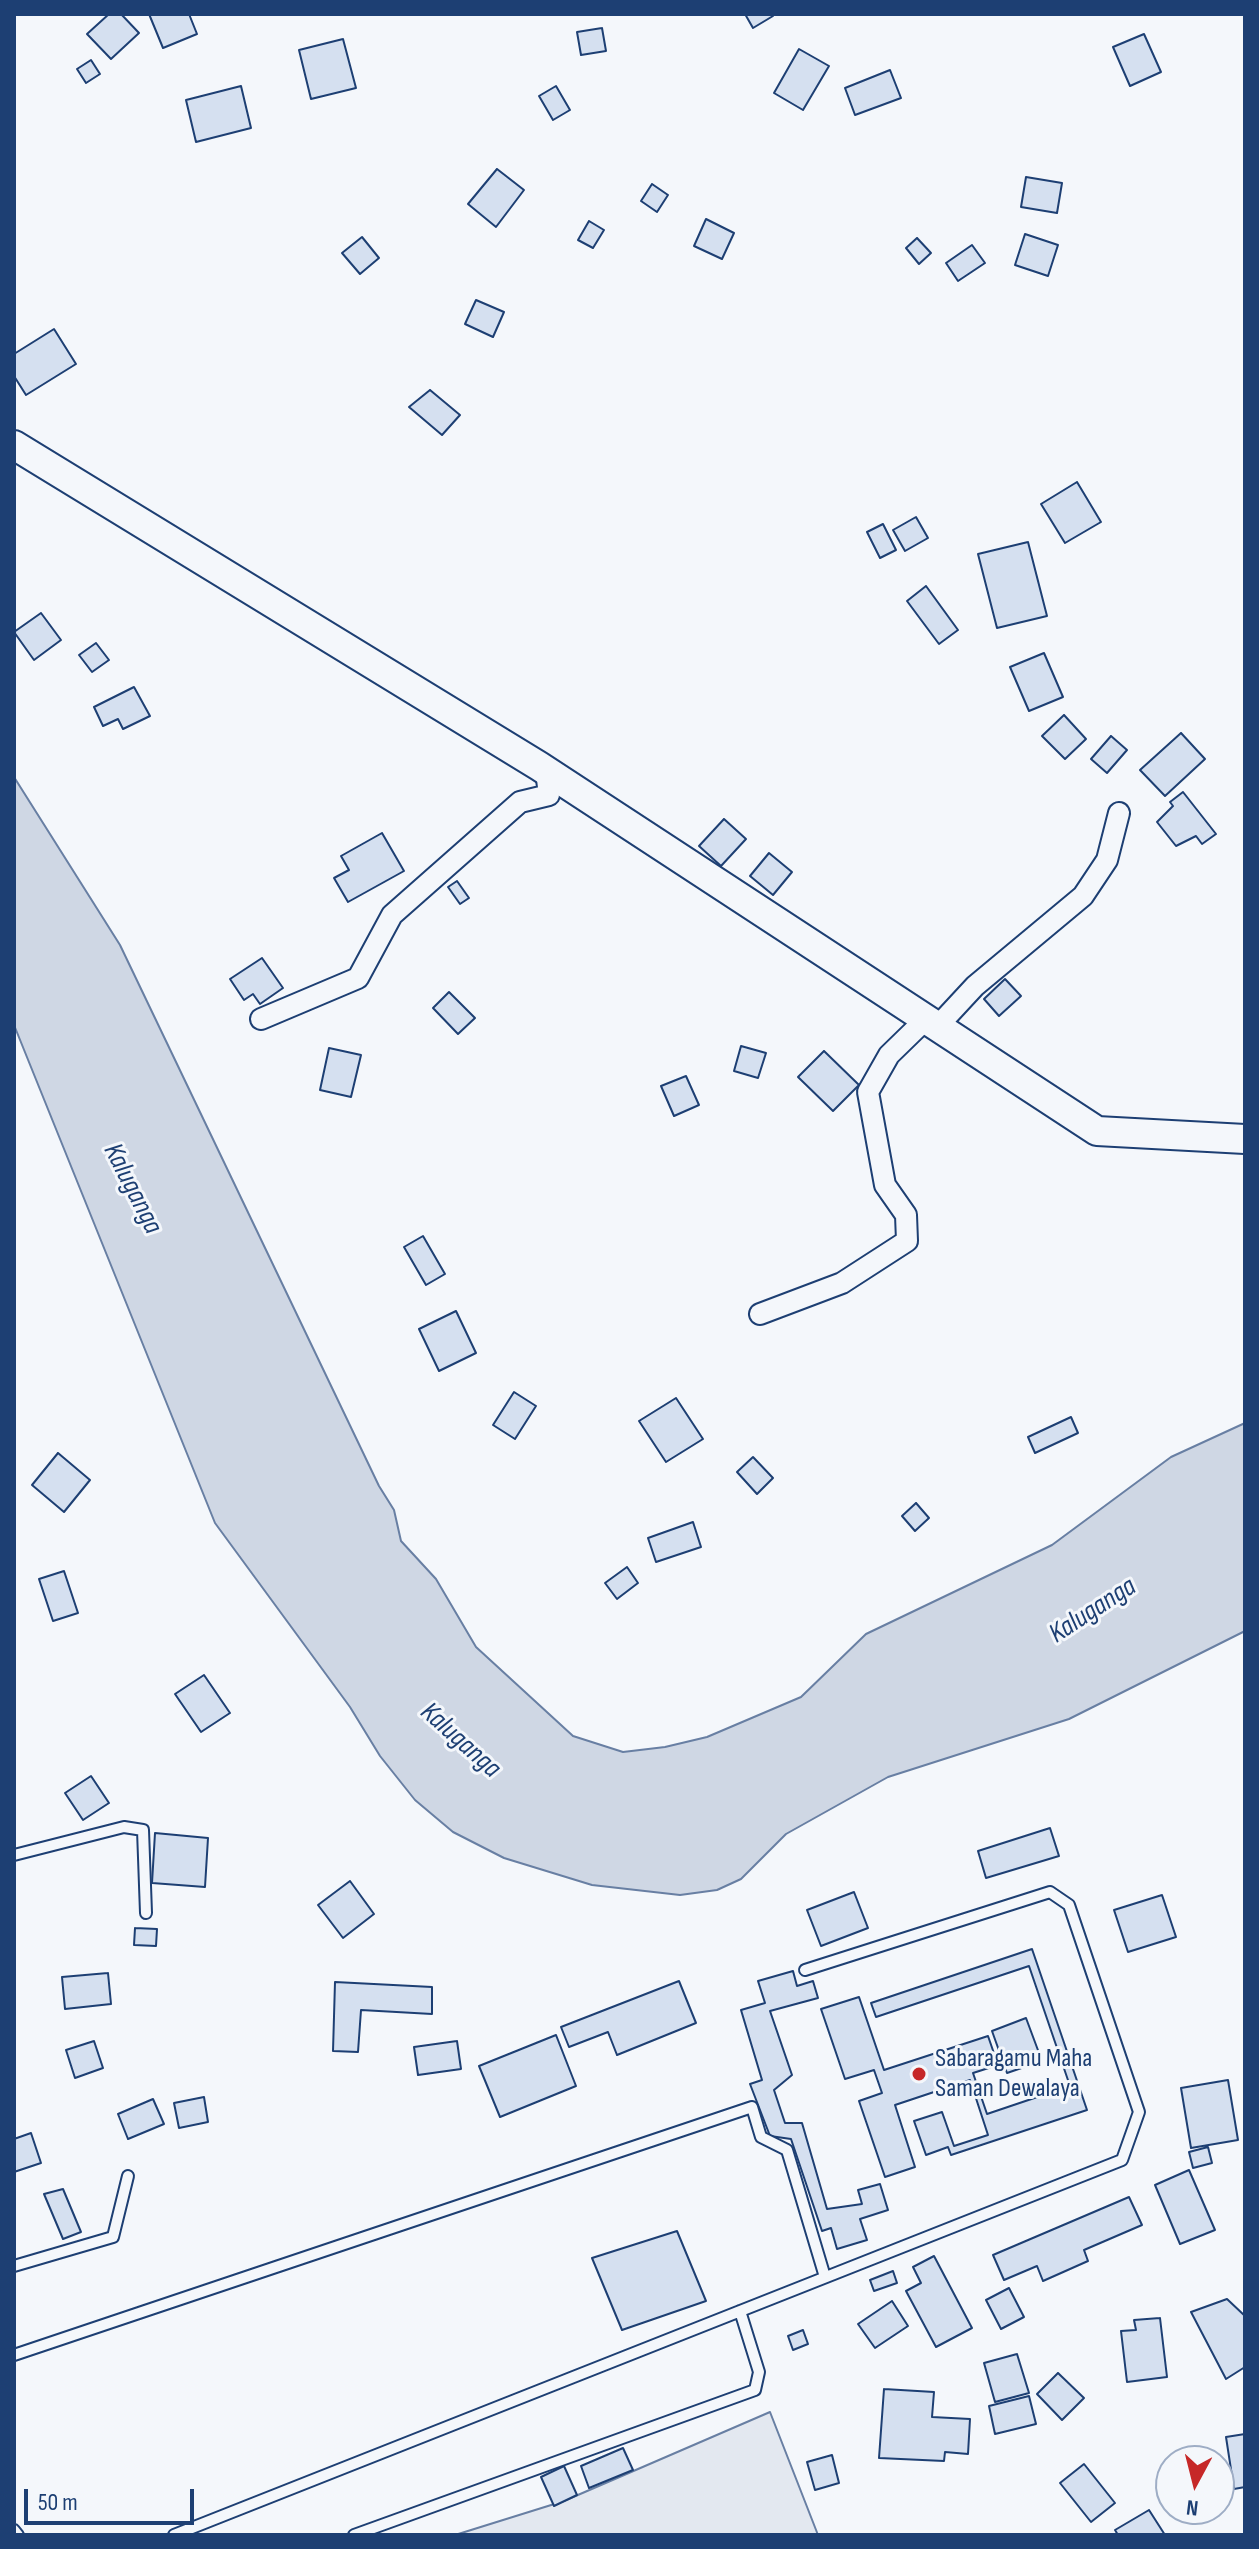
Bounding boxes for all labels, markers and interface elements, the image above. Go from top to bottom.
water label: Kaluganga [95,1138,169,1240]
water label: Kaluganga [1043,1571,1143,1651]
water label: Kaluganga [413,1696,507,1786]
place label: Sabaragamu Maha Saman Dewalaya [935,2043,1092,2104]
marker: Sabaragamu Maha Saman Dewalaya [910,2065,928,2083]
north arrow [1155,2445,1235,2525]
scale bar [28,2473,198,2523]
text: 50 m [38,2488,78,2517]
text: N [1185,2493,1200,2521]

